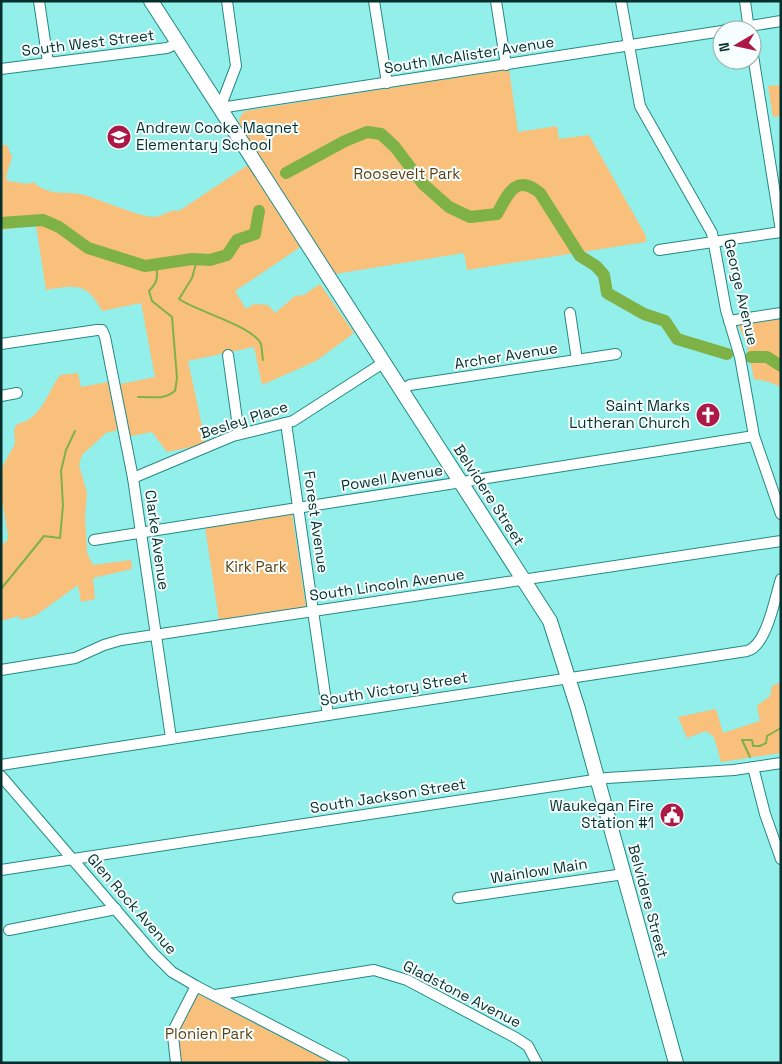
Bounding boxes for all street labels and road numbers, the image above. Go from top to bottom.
street label: South West Street [20,25,156,60]
street label: South McAlister Avenue [383,32,555,77]
street label: George Avenue [720,237,763,347]
street label: Archer Avenue [453,338,559,373]
street label: Besley Place [198,396,290,443]
street label: Belvidere Street [450,441,529,549]
street label: Powell Avenue [340,460,444,495]
street label: Forest Avenue [300,470,333,574]
street label: Clarke Avenue [141,489,174,591]
street label: South Lincoln Avenue [308,564,466,605]
street label: South Victory Street [319,667,469,710]
street label: South Jackson Street [309,774,467,817]
street label: Belvidere Street [624,842,673,960]
street label: Glen Rock Avenue [83,849,182,958]
street label: Wainlow Main [489,853,589,888]
street label: Gladstone Avenue [400,956,525,1032]

